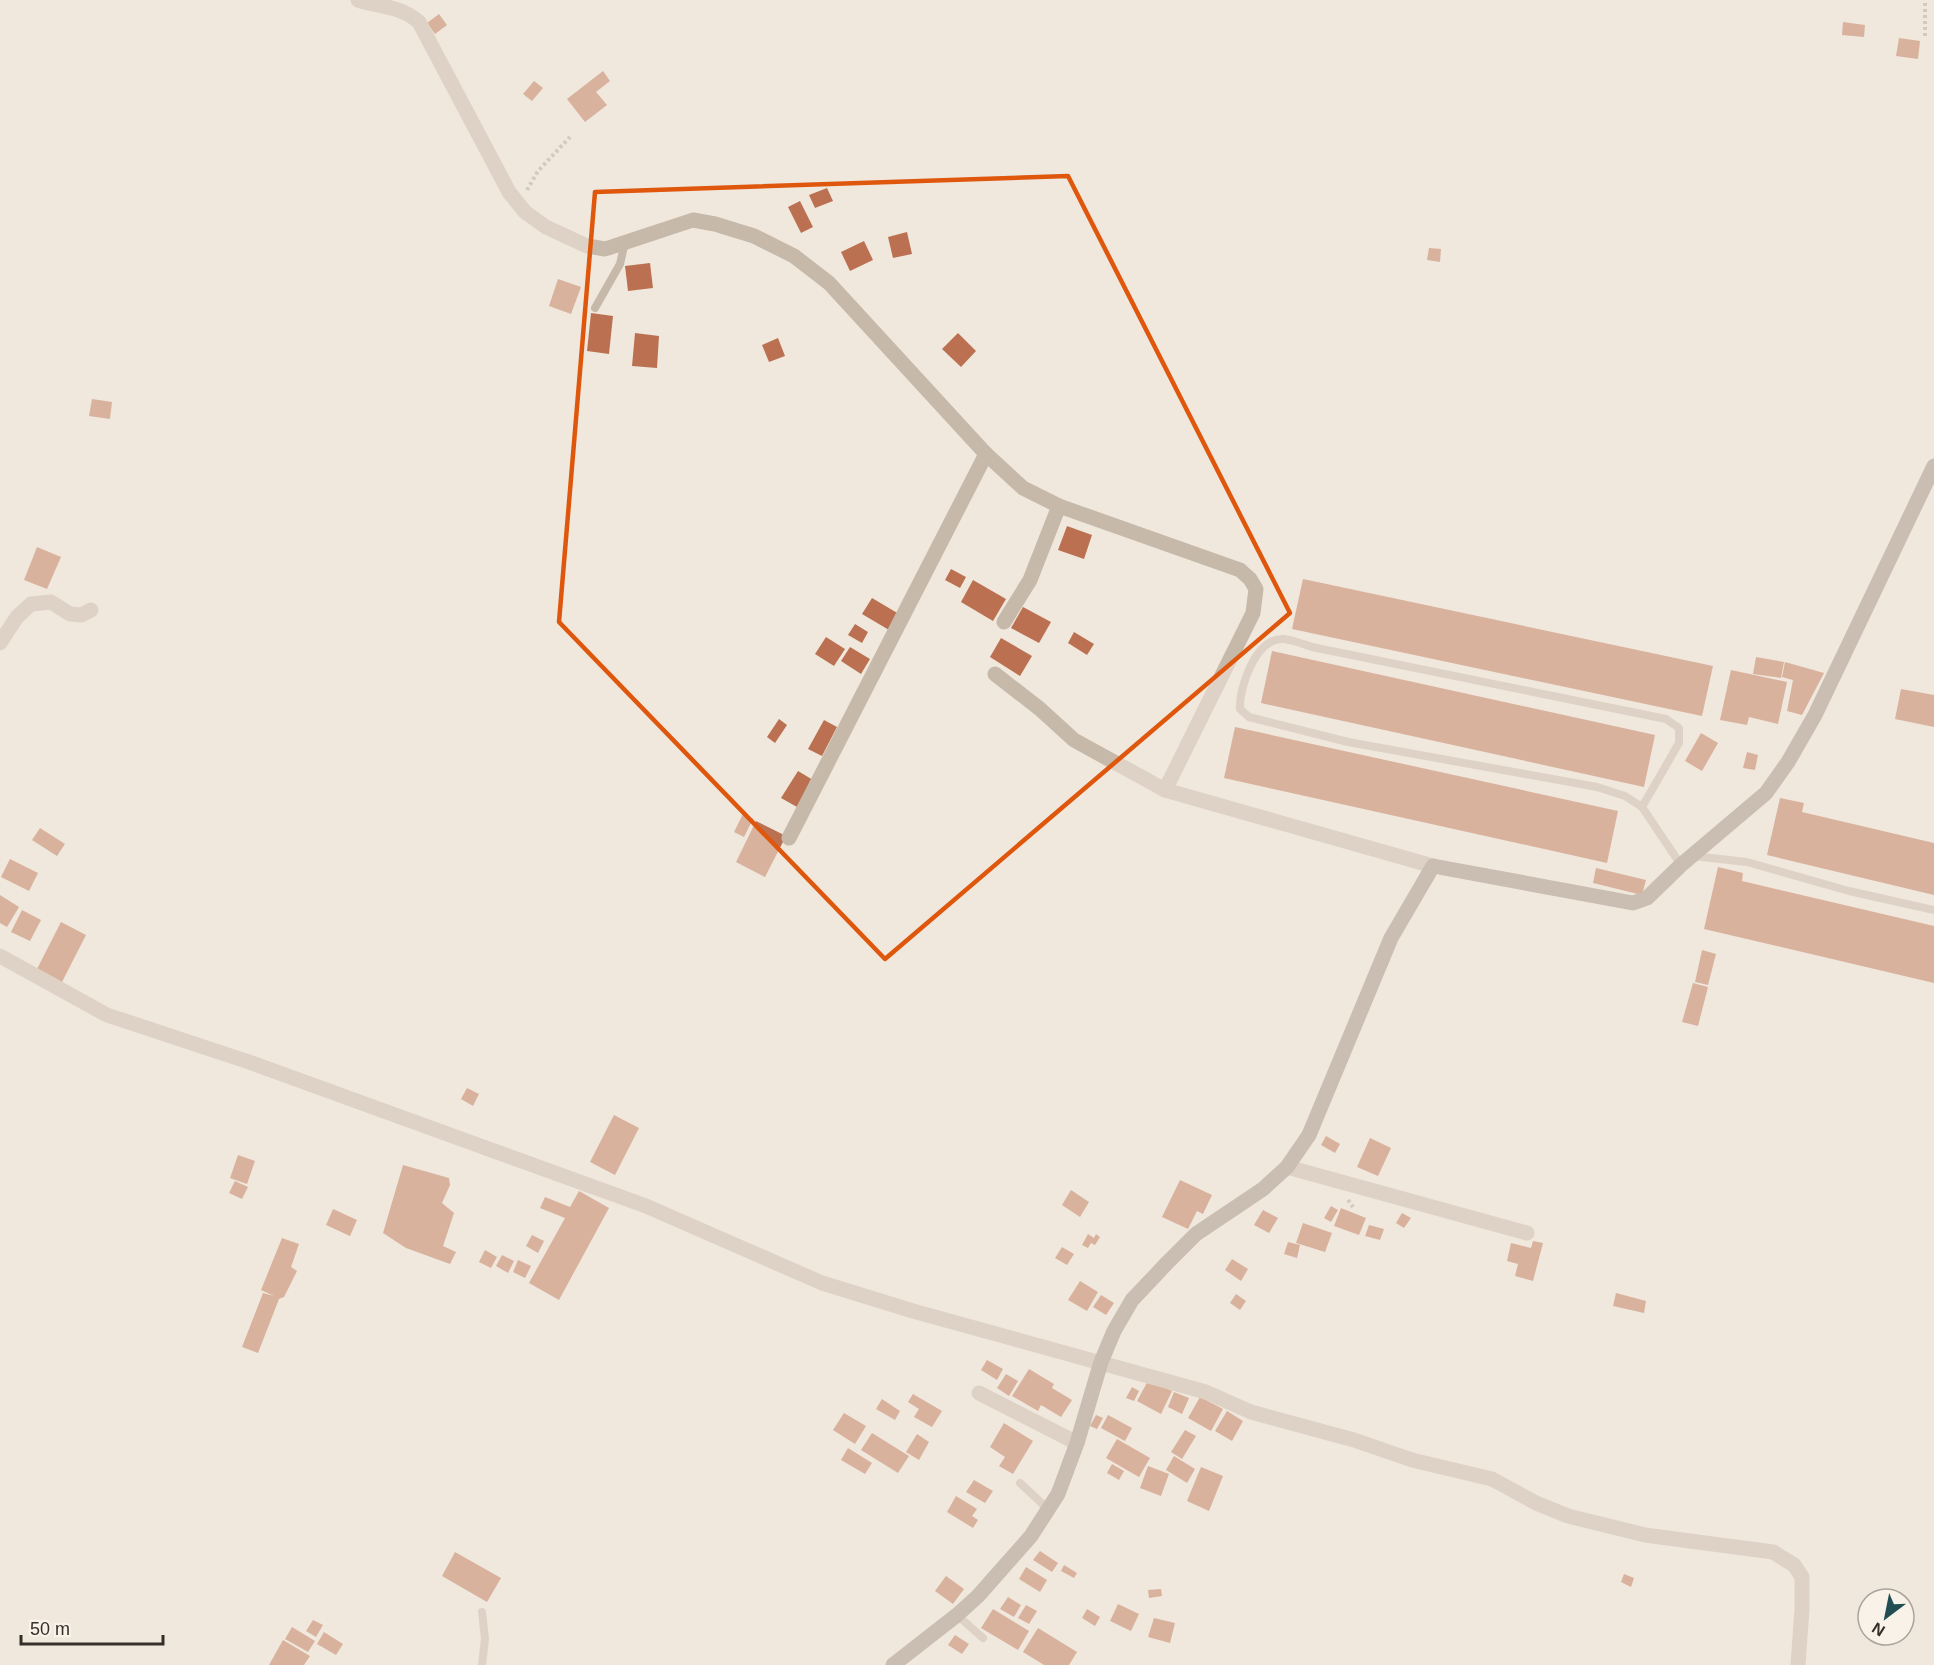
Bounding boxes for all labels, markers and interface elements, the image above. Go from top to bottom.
north arrow [1856,1587,1916,1647]
scale bar [21,1608,164,1646]
text: 50 m [30,1619,70,1639]
text: N [1869,1619,1888,1640]

